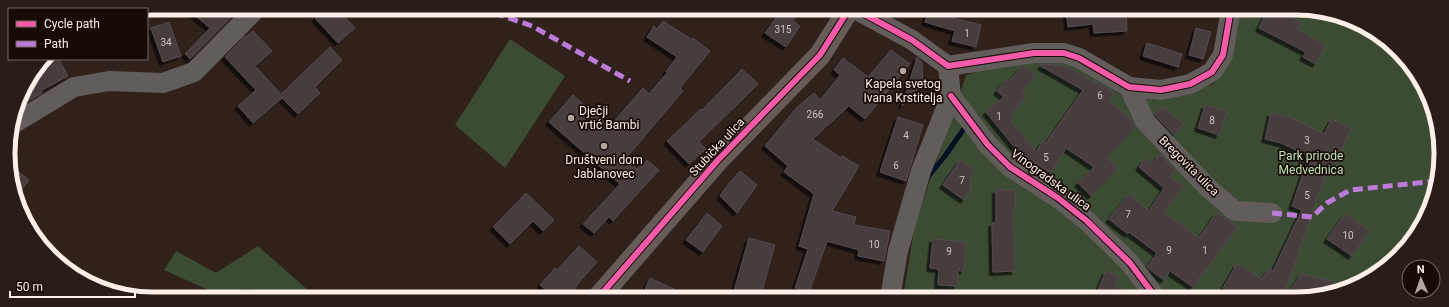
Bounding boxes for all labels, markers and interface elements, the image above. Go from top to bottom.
legend [8,8,148,60]
text: Cycle path [44,17,100,31]
house number: 315 [775,24,792,35]
house number: 1 [964,28,970,39]
text: Path [44,37,69,51]
house number: 34 [160,37,172,48]
marker: Kapela svetog Ivana Krstitelja [898,66,908,76]
place label: Kapela svetog Ivana Krstitelja [864,77,942,105]
house number: 6 [1097,90,1103,101]
place label: Dječji vrtić Bambi [579,104,640,132]
house number: 266 [807,109,824,120]
house number: 1 [996,111,1002,122]
marker: Dječji vrtić Bambi [566,113,576,123]
street label: Stubička ulica [686,115,748,179]
house number: 8 [1209,115,1215,126]
house number: 4 [903,130,909,141]
street label: Bregovita ulica [1156,133,1222,199]
house number: 3 [1304,135,1310,146]
marker: Društveni dom Jablanovec [599,141,609,151]
street label: Vinogradska ulica [1008,146,1094,214]
park label: Park prirode Medvednica [1279,149,1343,177]
house number: 5 [1043,152,1049,163]
place label: Društveni dom Jablanovec [565,153,643,181]
house number: 6 [893,160,899,171]
house number: 7 [959,175,965,186]
house number: 5 [1304,190,1310,201]
house number: 7 [1125,209,1131,220]
house number: 10 [1342,230,1354,241]
house number: 10 [868,239,880,250]
house number: 9 [1166,245,1172,256]
house number: 1 [1202,245,1208,256]
house number: 9 [946,246,952,257]
north arrow [1401,259,1441,299]
text: N [1417,263,1425,276]
scale bar [10,273,135,299]
text: 50 m [16,280,43,294]

